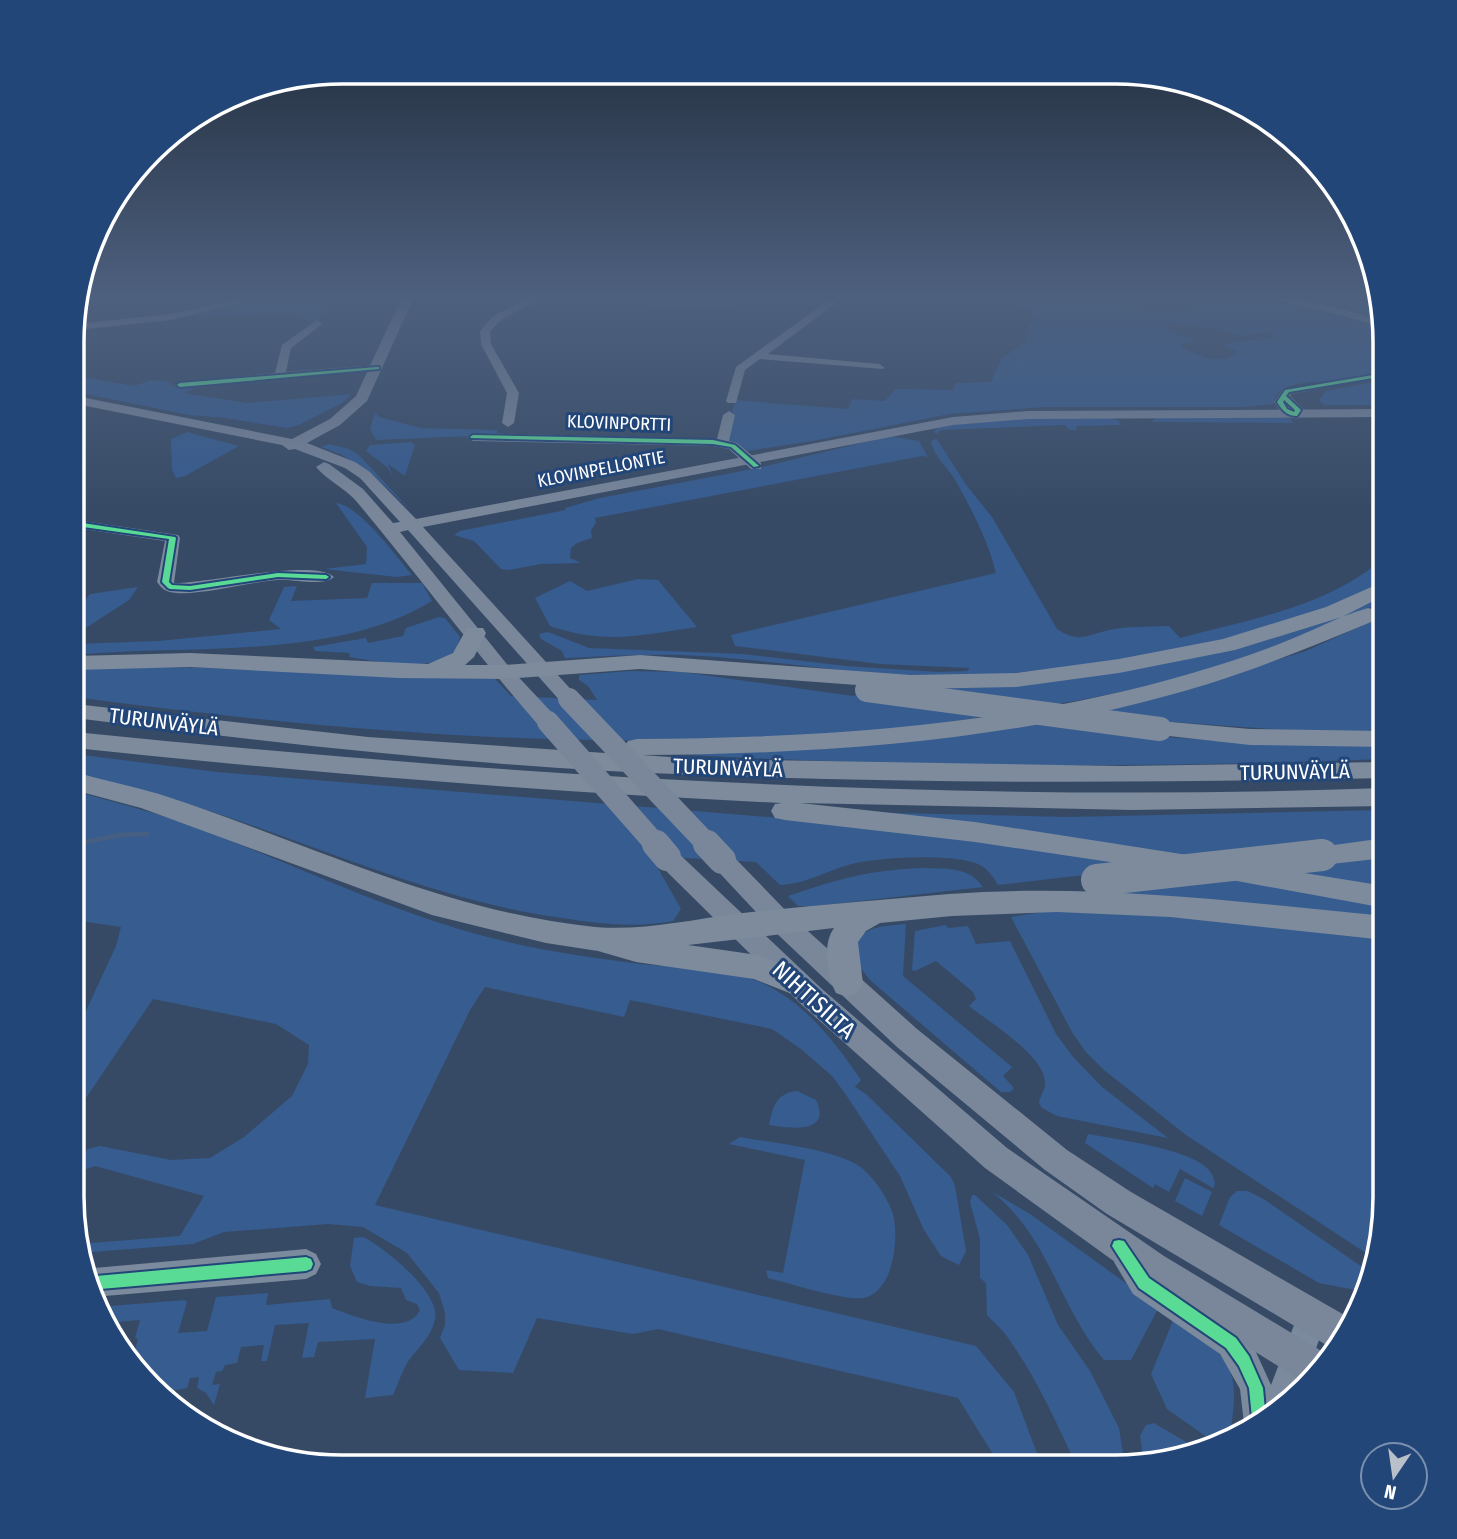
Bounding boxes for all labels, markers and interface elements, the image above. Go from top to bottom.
street label: KLOVINPORTTI [567,410,671,436]
street label: KLOVINPELLONTIE [535,446,667,492]
street label: TURUNVÄYLÄ [108,702,220,742]
street label: TURUNVÄYLÄ [673,753,783,783]
street label: TURUNVÄYLÄ [1240,758,1350,786]
street label: NIHTISILTA [767,955,862,1045]
north arrow [1359,1441,1429,1511]
text: N [1382,1480,1398,1505]

